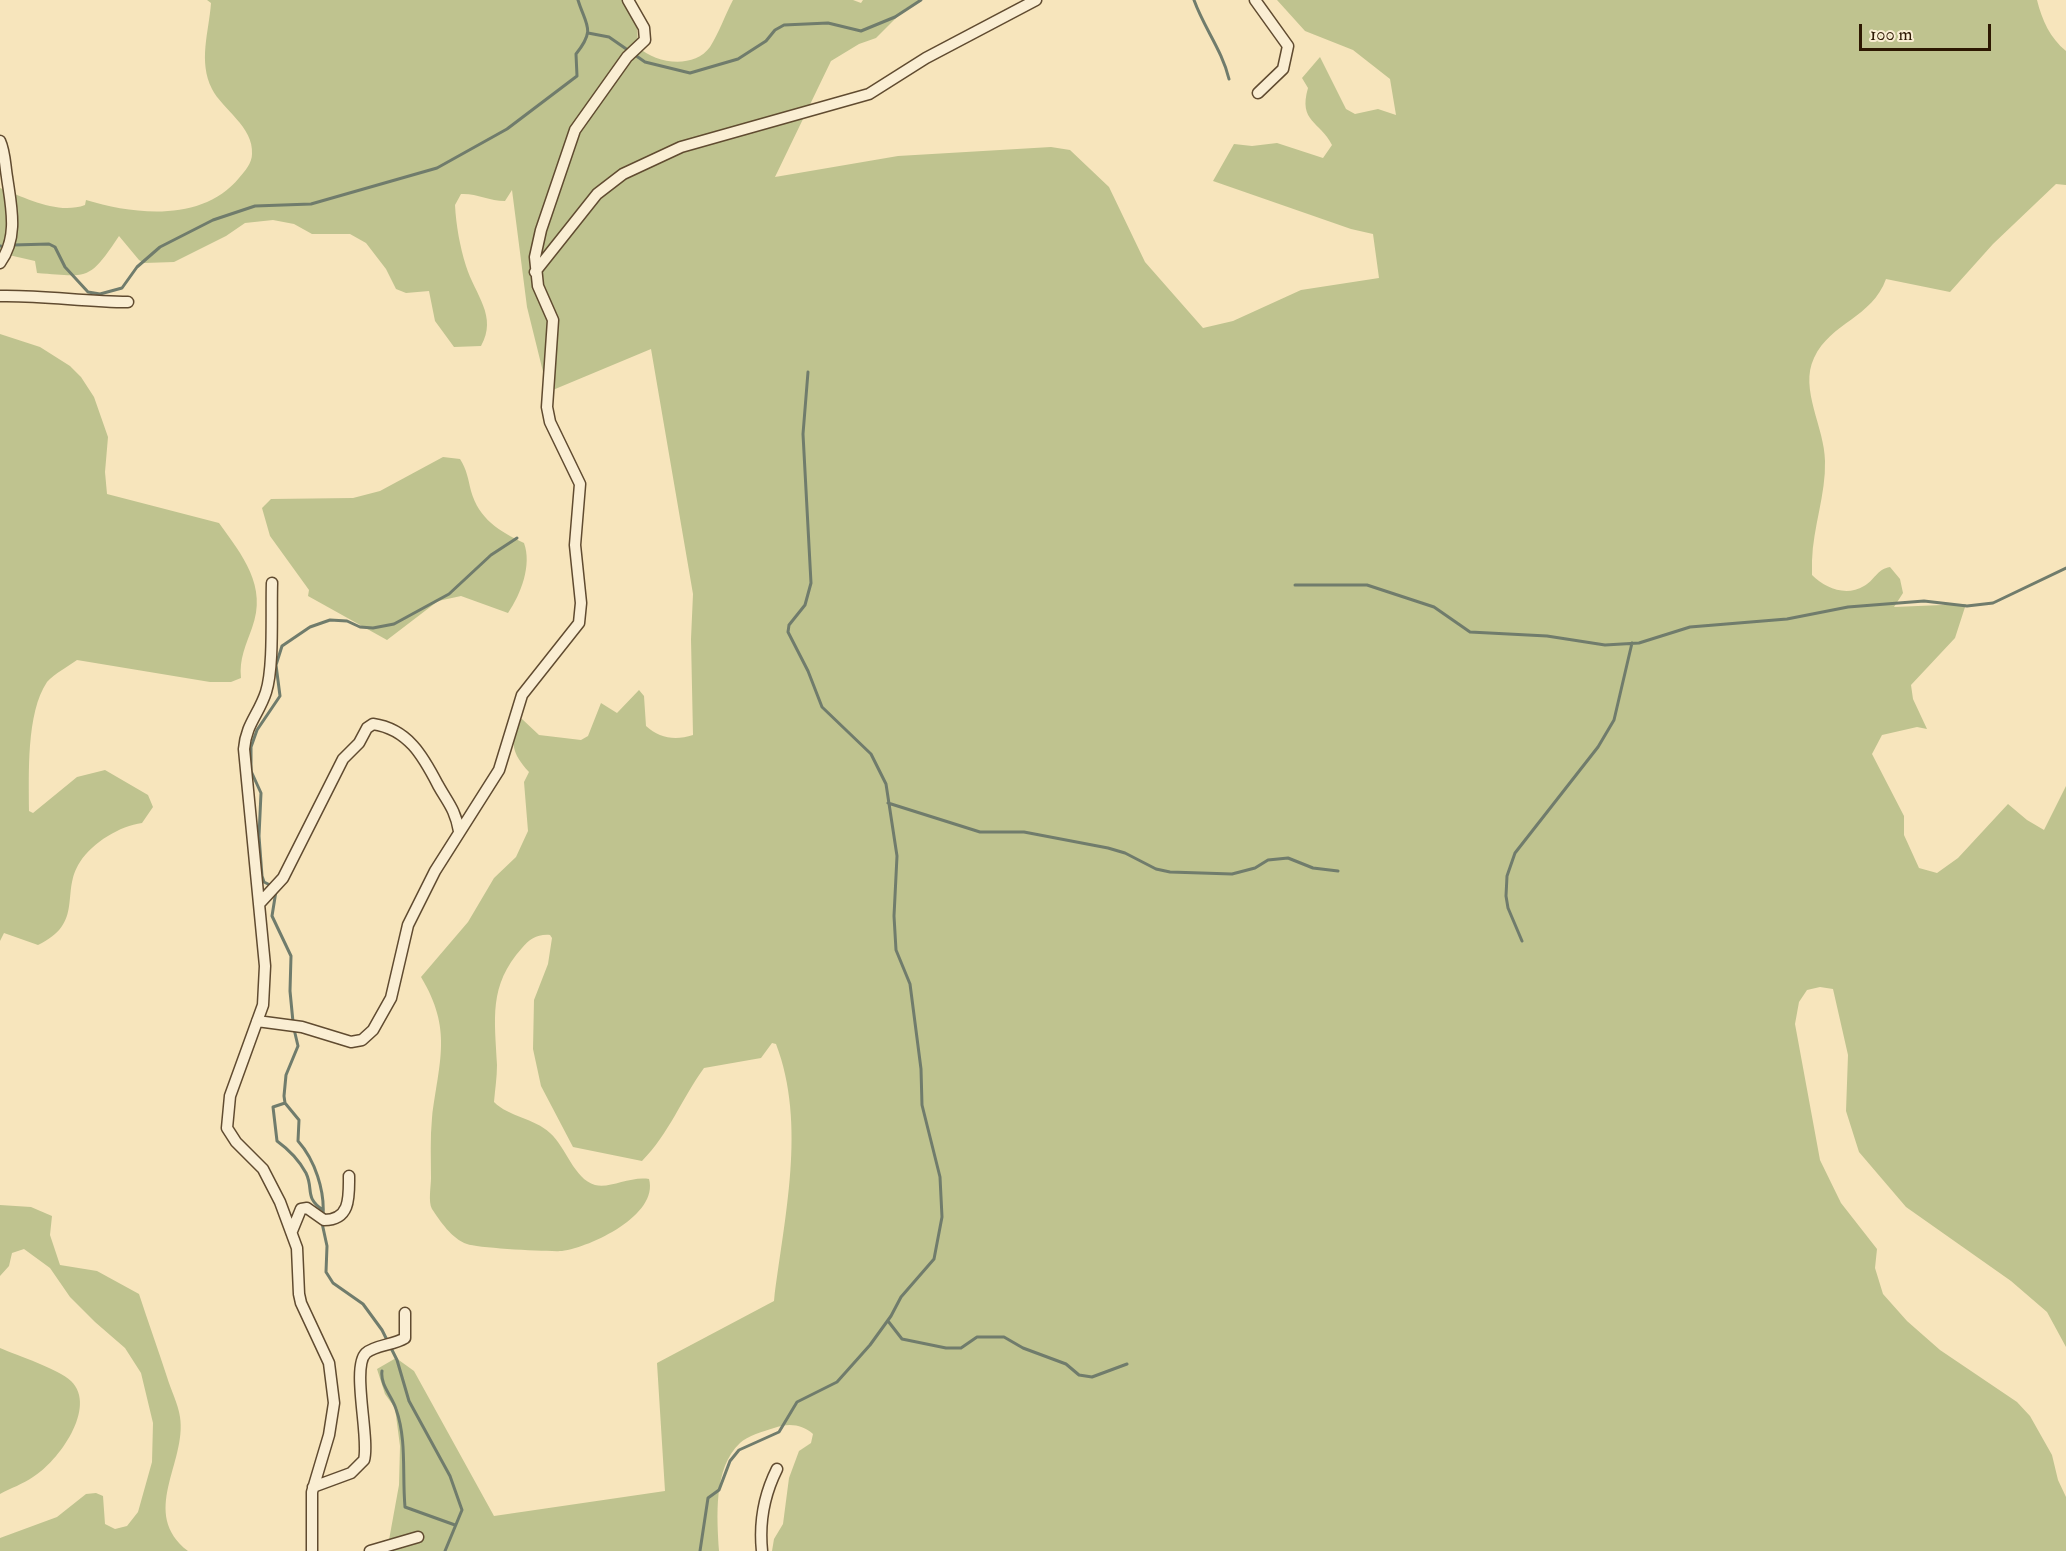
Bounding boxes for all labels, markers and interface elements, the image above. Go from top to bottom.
scale bar [1862,12,1994,50]
text: 100 m [1870,23,1913,46]

